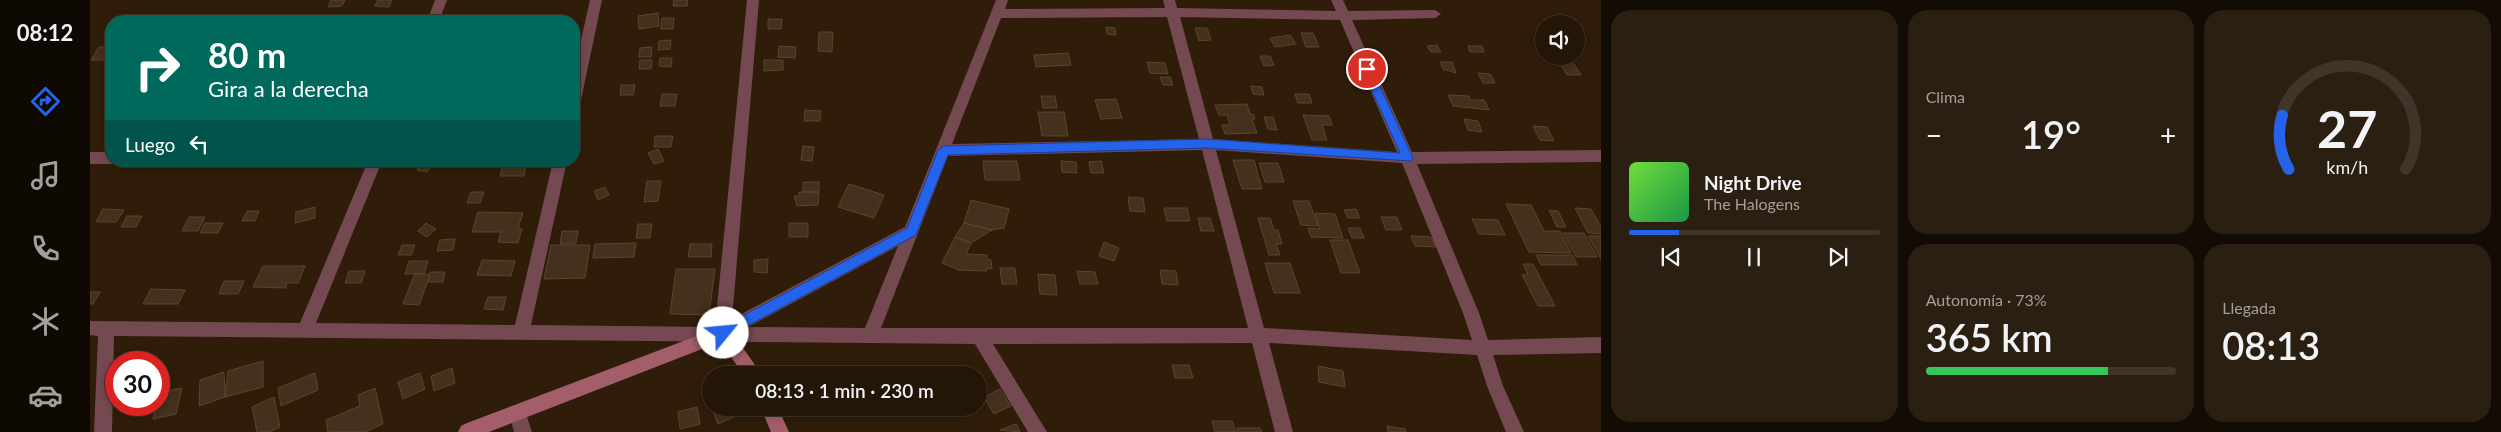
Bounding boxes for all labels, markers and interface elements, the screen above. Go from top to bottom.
map controls [1535,15,1585,65]
button: sound [1535,15,1585,65]
text: 08:12 [17,19,73,46]
text: 80 m [208,33,286,75]
icon: right [125,35,190,100]
pin [1346,48,1388,90]
icon: arrive [1353,55,1381,83]
text: Gira a la derecha [208,75,369,102]
icon: directions [28,84,63,119]
text: Clima [1926,87,1965,106]
text: 27 [2317,97,2378,159]
text: 19° [2021,111,2081,157]
text: − [1926,118,1942,152]
text: + [2160,118,2176,152]
icon: left [185,130,213,158]
text: Luego [125,133,175,156]
text: km/h [2327,156,2369,178]
icon: music [28,158,63,193]
text: Night Drive [1704,171,1802,194]
text: The Halogens [1704,194,1800,213]
icon: phone [28,231,63,266]
icon: previous [1657,243,1685,271]
icon: pause [1740,243,1768,271]
icon: next [1824,243,1852,271]
text: Autonomía · 73% [1926,290,2047,309]
text: Llegada [2222,298,2276,317]
icon: climate [28,304,63,339]
position arrow [696,306,748,358]
text: 365 km [1926,314,2053,360]
text: 08:13 [2222,322,2320,368]
speed limit sign: 30 [105,351,170,416]
icon: car [28,378,63,413]
text: 08:13 · 1 min · 230 m [755,379,934,402]

